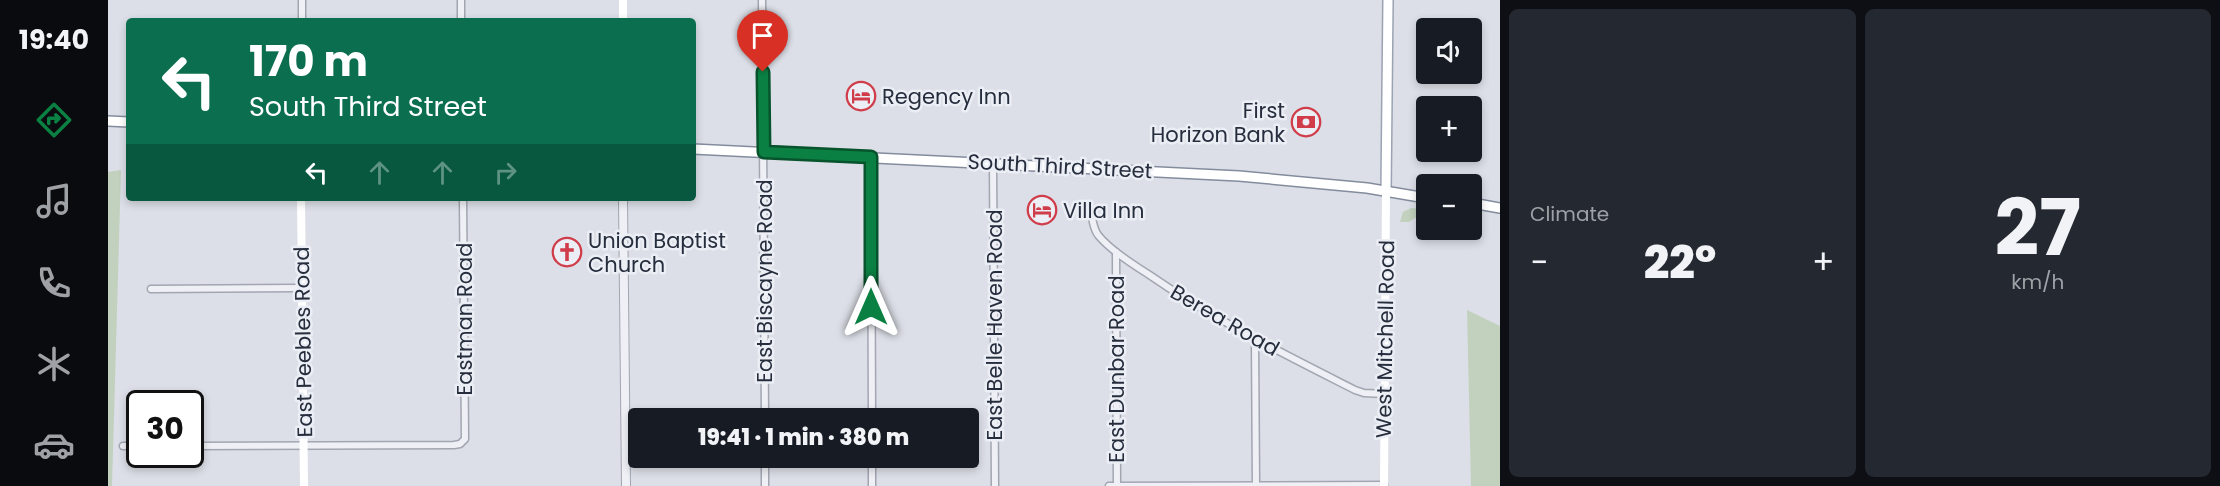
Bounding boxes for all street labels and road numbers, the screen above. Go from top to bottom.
street label: South Third Street [967,147,1153,185]
street label: East Biscayne Road [750,179,779,383]
street label: East Belle Haven Road [980,209,1009,441]
street label: West Mitchell Road [1369,240,1401,438]
street label: Eastman Road [450,242,479,396]
street label: East Peebles Road [287,246,319,438]
street label: East Dunbar Road [1102,275,1131,463]
street label: Berea Road [1165,277,1285,363]

